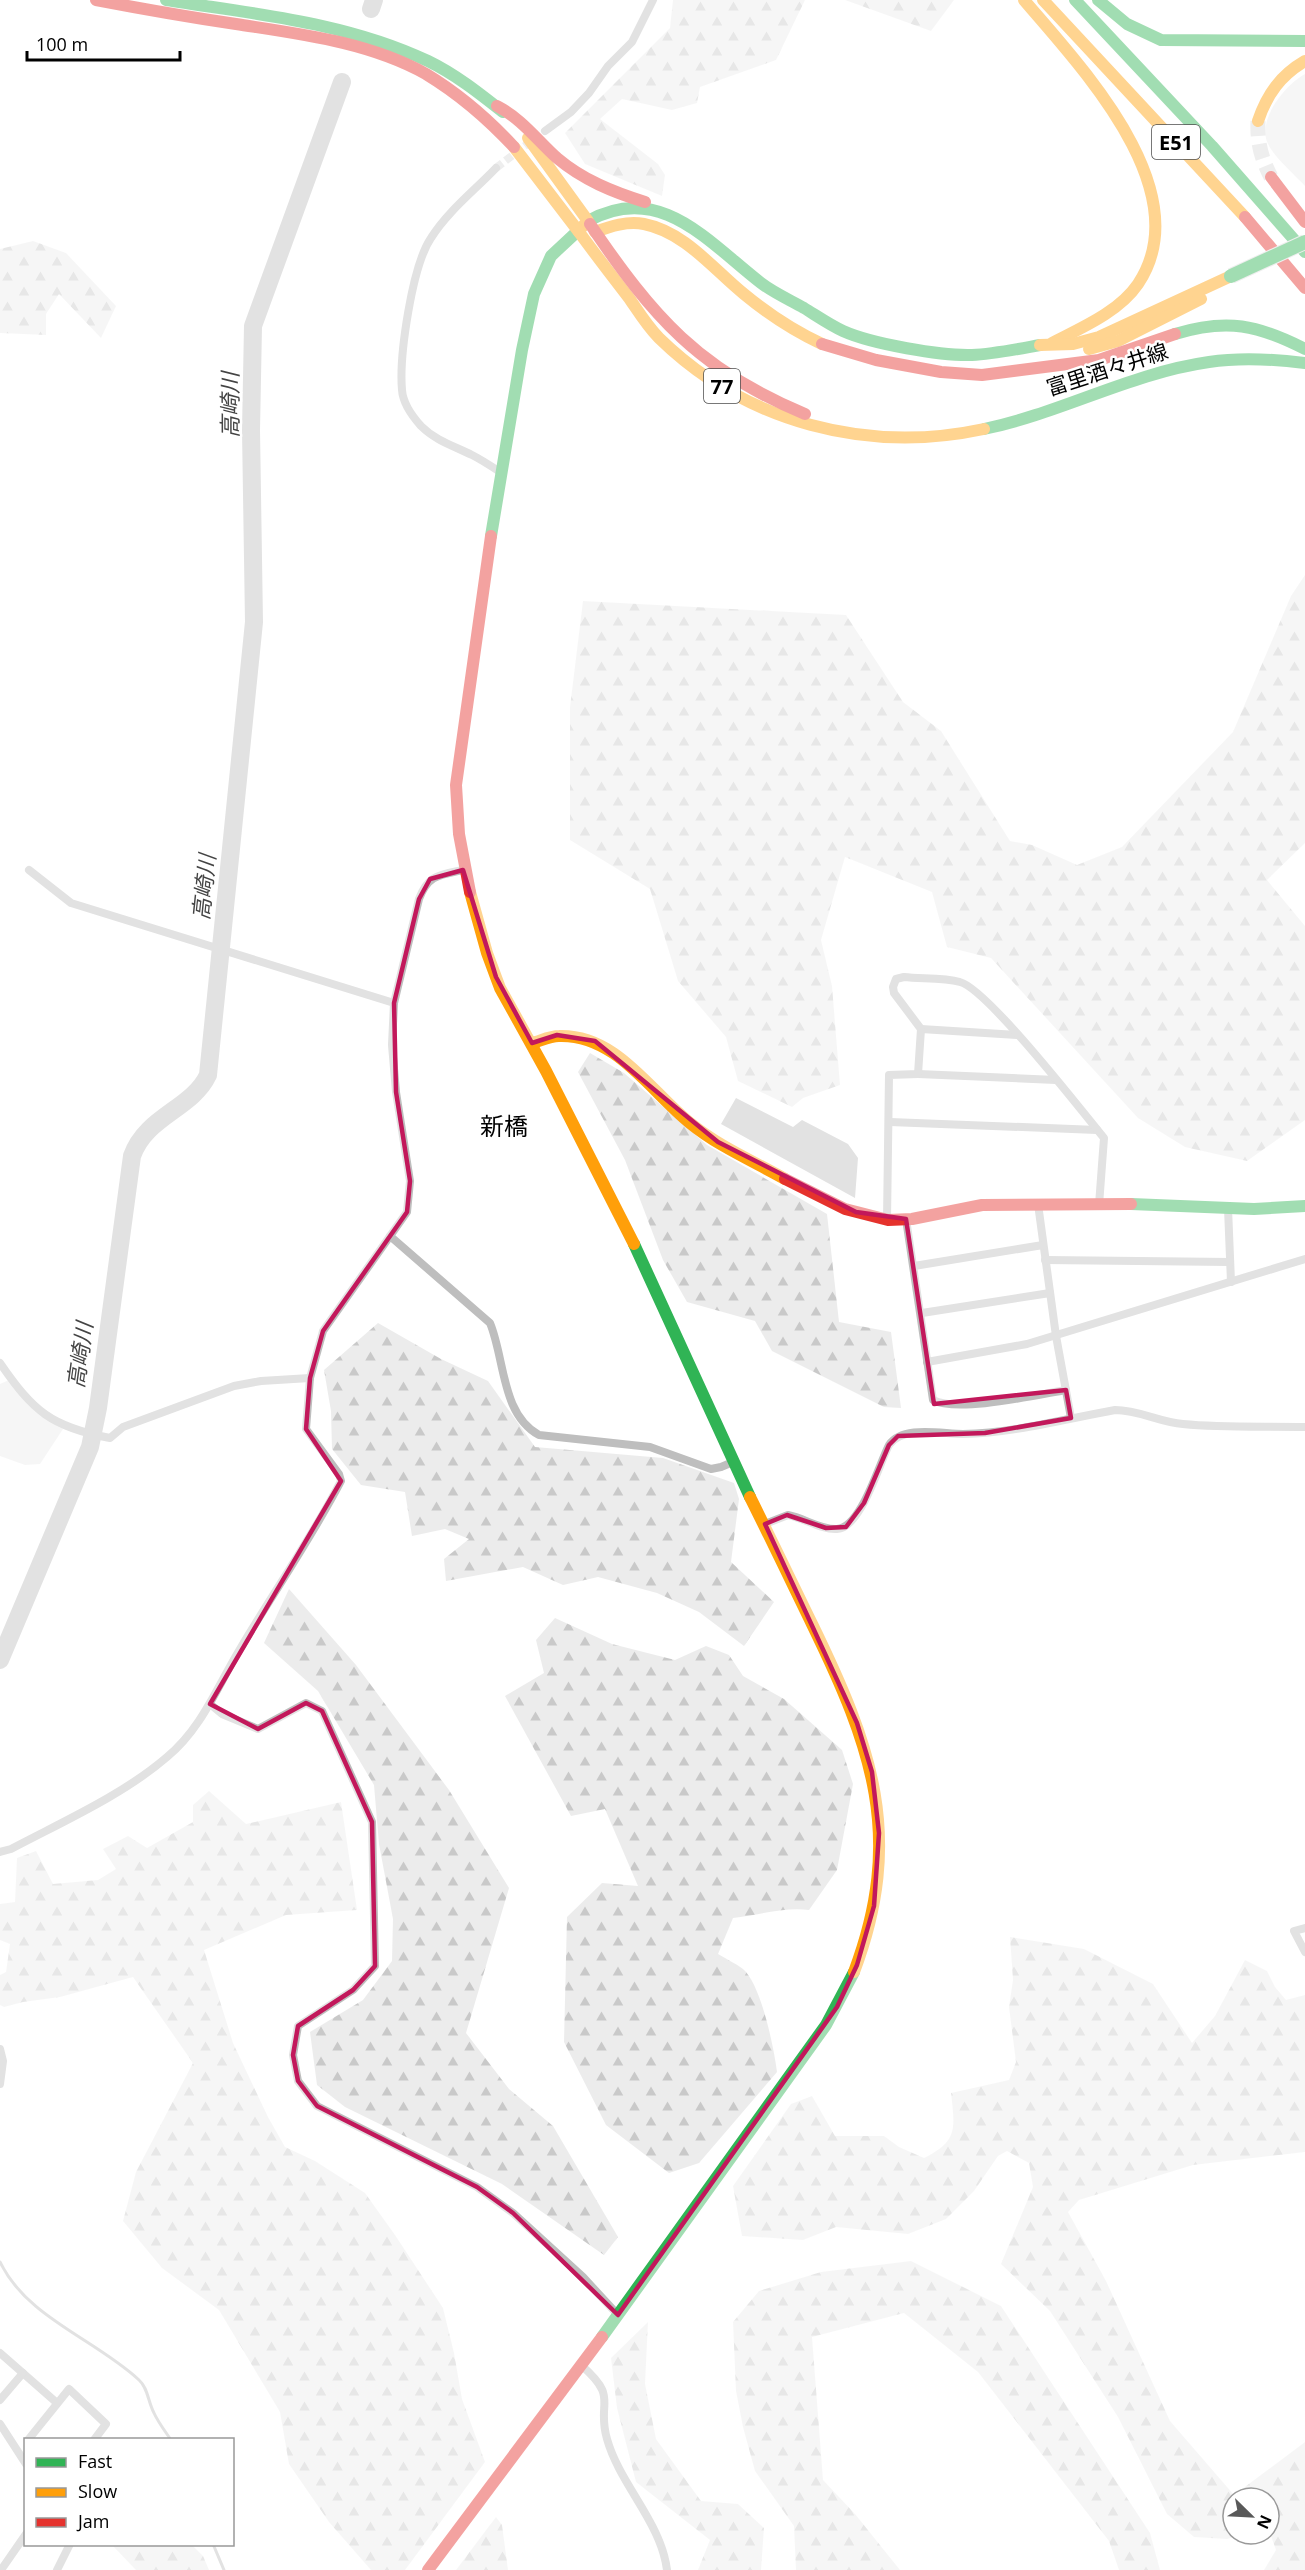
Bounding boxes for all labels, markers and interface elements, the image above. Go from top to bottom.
scale bar [27,24,180,62]
text: 100 m [36,32,88,56]
road number: E51 [1152,125,1200,159]
street label: 富里酒々井線 [1043,336,1171,402]
road number: 77 [704,369,740,403]
water label: 高崎川 [214,370,244,438]
water label: 高崎川 [185,851,222,921]
district label: 新橋 [480,1109,528,1142]
water label: 高崎川 [60,1318,99,1390]
legend [24,2438,234,2546]
text: Fast [78,2449,112,2473]
text: Slow [78,2479,117,2503]
north arrow [1221,2486,1281,2546]
text: Jam [76,2509,110,2533]
text: N [1252,2512,1277,2533]

